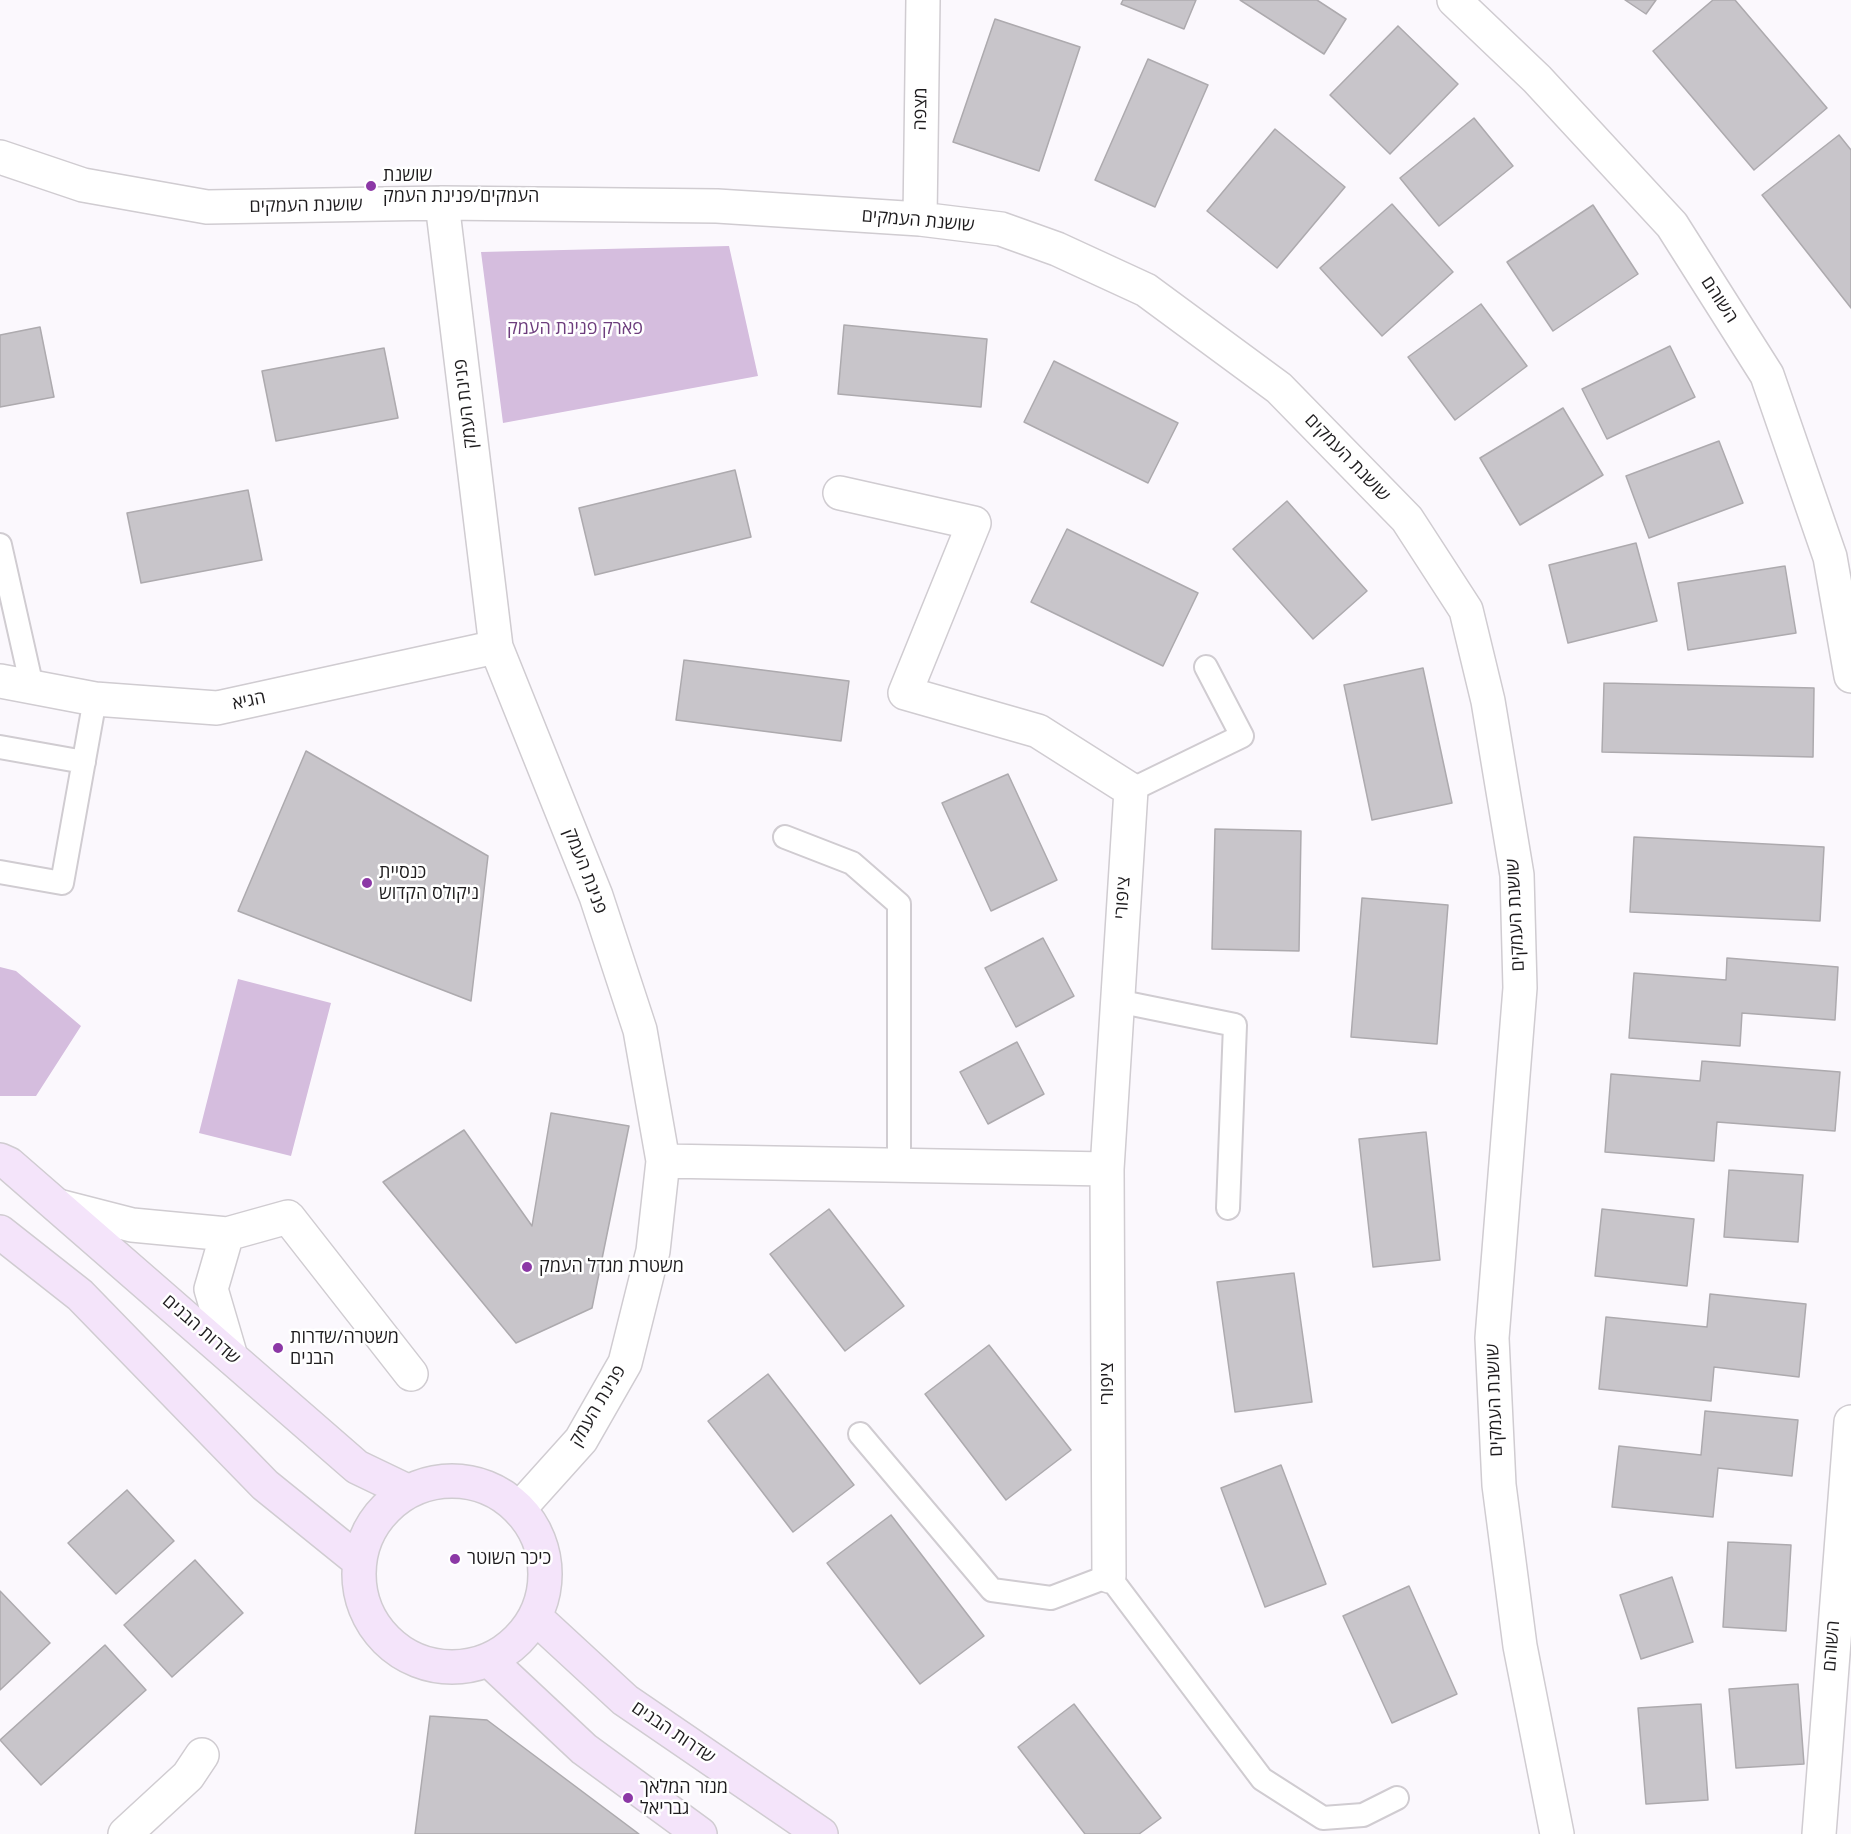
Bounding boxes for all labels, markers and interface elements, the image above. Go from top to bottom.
street label: מצפה [910,87,932,131]
place label: שושנת העמקים/פנינת העמק [383,165,539,207]
marker: שושנת העמקים/פנינת העמק [364,179,378,193]
street label: שושנת העמקים [249,194,363,218]
street label: שושנת העמקים [861,205,975,237]
street label: השוהם [1696,273,1742,327]
park label: פארק פנינת העמק [507,318,643,340]
street label: פנינת העמק [450,358,482,450]
street label: שושנת העמקים [1300,410,1394,506]
street label: הגיא [230,687,268,715]
street label: פנינת העמק [559,825,611,917]
street label: שושנת העמקים [1502,858,1530,972]
place label: כנסיית ניקולס הקדוש [379,862,479,904]
marker: כנסיית ניקולס הקדוש [360,876,374,890]
street label: ציפורי [1111,876,1135,920]
place label: משטרת מגדל העמק [539,1256,684,1278]
marker: משטרת מגדל העמק [520,1260,534,1274]
street label: שדרות הבנים [158,1291,244,1369]
place label: משטרה/שדרות הבנים [290,1327,399,1370]
marker: משטרה/שדרות הבנים [271,1341,285,1355]
street label: שושנת העמקים [1482,1343,1508,1457]
street label: פנינת העמק [565,1362,631,1450]
street label: ציפורי [1097,1363,1119,1405]
place label: כיכר השוטר [467,1548,551,1570]
marker: כיכר השוטר [448,1552,462,1566]
street label: השוהם [1819,1620,1845,1672]
street label: שדרות הבנים [627,1697,719,1769]
place label: מנזר המלאך גבריאל [640,1777,728,1820]
marker: מנזר המלאך גבריאל [621,1791,635,1805]

